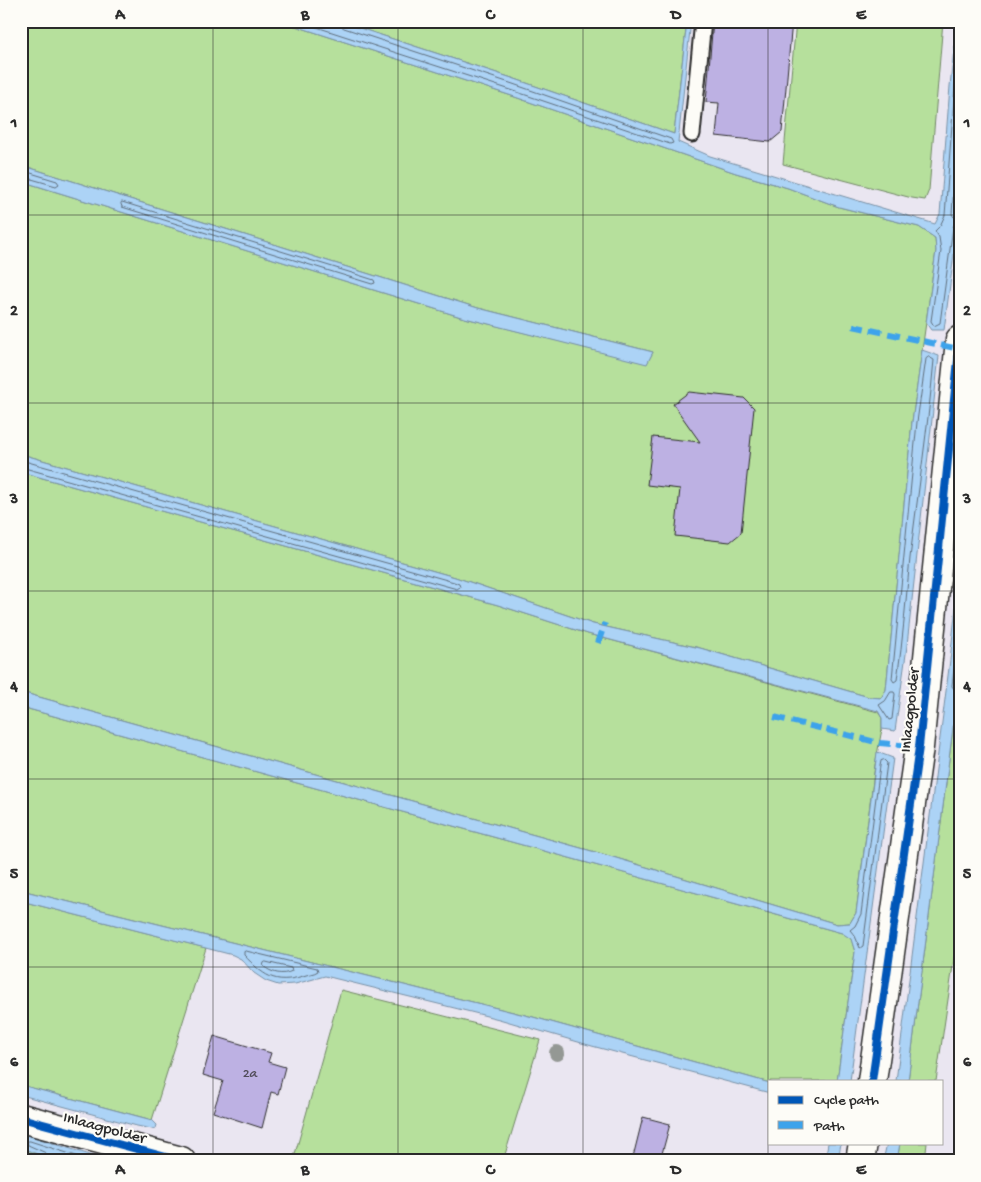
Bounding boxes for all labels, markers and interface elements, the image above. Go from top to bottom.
text: A [114,7,126,26]
text: B [300,7,310,26]
text: C [485,7,496,26]
text: D [669,7,682,26]
text: E [856,7,867,26]
text: 1 [10,115,17,134]
text: 1 [963,115,970,134]
text: 2 [10,303,18,322]
text: 2 [963,303,971,322]
text: 3 [9,491,18,510]
text: 3 [962,491,971,510]
street label: Inlaagpolder [898,666,926,754]
text: 4 [9,679,18,698]
text: 4 [962,679,971,698]
text: 5 [10,866,19,885]
text: 5 [963,866,972,885]
text: 6 [10,1054,19,1073]
text: 6 [963,1054,972,1073]
house number: 2a [243,1066,259,1083]
legend [768,1080,944,1144]
text: Cycle path [814,1092,879,1110]
street label: Inlaagpolder [61,1109,149,1150]
text: Path [813,1118,845,1136]
text: A [114,1162,126,1181]
text: B [300,1162,310,1181]
text: C [485,1162,496,1181]
text: D [669,1162,682,1181]
text: E [856,1162,867,1181]

